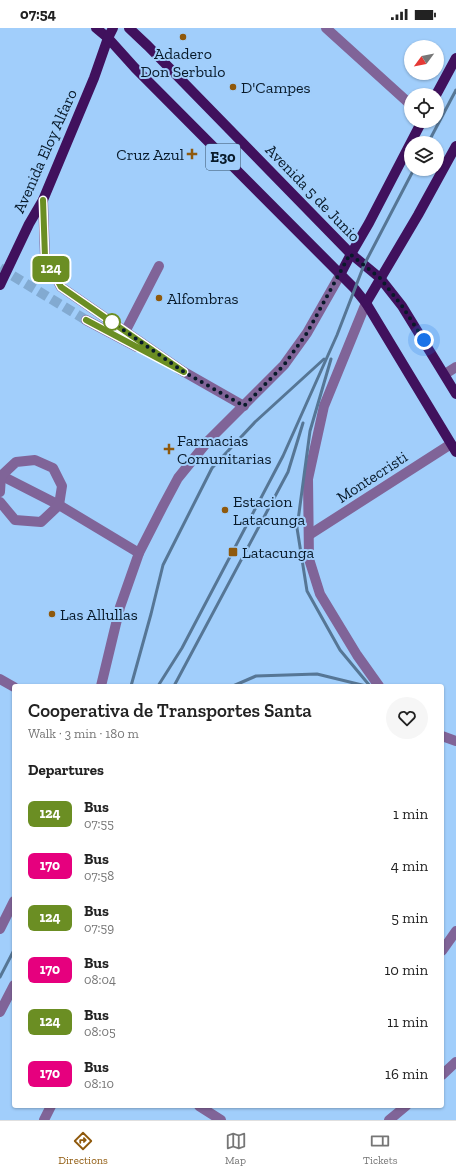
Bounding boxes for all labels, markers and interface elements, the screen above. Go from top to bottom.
text: 07:54 [20,5,56,23]
marker: Adadero Don Serbulo [178,32,188,42]
north arrow [404,40,444,80]
map controls [404,40,444,176]
place label: Adadero Don Serbulo [140,44,226,81]
place label: D'Campes [241,78,311,97]
marker: D'Campes [228,82,238,92]
street label: Avenida Eloy Alfaro [9,86,81,216]
button: locate [404,88,444,128]
button: layers [404,136,444,176]
street label: Avenida 5 de Junio [262,140,364,246]
road number: E30 [206,144,240,170]
place label: Cruz Azul [116,145,184,164]
marker: Cruz Azul [187,149,197,159]
line badge: 124 [28,256,74,282]
text: 124 [40,260,62,277]
place label: Alfombras [167,289,239,308]
marker: Alfombras [154,293,164,303]
unlabelled marker [103,313,121,331]
your location [414,330,434,350]
place label: Farmacias Comunitarias [177,431,272,468]
marker: Farmacias Comunitarias [164,444,174,454]
street label: Montecristi [333,447,411,507]
place label: Estacion Latacunga [233,492,305,529]
marker: Estacion Latacunga [220,505,230,515]
place label: Latacunga [242,543,314,562]
marker: Latacunga [227,546,239,558]
place label: Las Allullas [60,605,138,624]
marker: Las Allullas [47,609,57,619]
button: heart [386,697,428,739]
text: Cooperativa de Transportes Santa [28,699,312,722]
text: Walk · 3 min · 180 m [28,726,139,741]
text: Departures [28,761,104,779]
text: Bus [84,798,109,816]
text: 124 [39,805,61,822]
text: 1 min [393,805,428,823]
text: 07:55 [84,816,114,831]
text: Bus [84,850,109,868]
text: 170 [40,857,60,874]
text: 4 min [391,857,428,875]
text: 07:58 [84,868,114,883]
text: Bus [84,902,109,920]
text: 124 [39,909,61,926]
text: 5 min [391,909,428,927]
text: 07:59 [84,920,114,935]
text: Bus [84,954,109,972]
text: 170 [40,961,60,978]
text: 10 min [384,961,428,979]
text: 08:04 [84,972,116,987]
text: Bus [84,1006,109,1024]
text: 124 [39,1013,61,1030]
text: 11 min [387,1013,428,1031]
text: 08:05 [84,1024,116,1039]
text: Bus [84,1058,109,1076]
text: 170 [40,1065,60,1082]
text: 16 min [385,1065,428,1083]
text: 08:10 [84,1076,114,1091]
tab: Directions [58,1130,108,1167]
tab: Map [225,1130,247,1167]
tab: Tickets [363,1130,398,1167]

